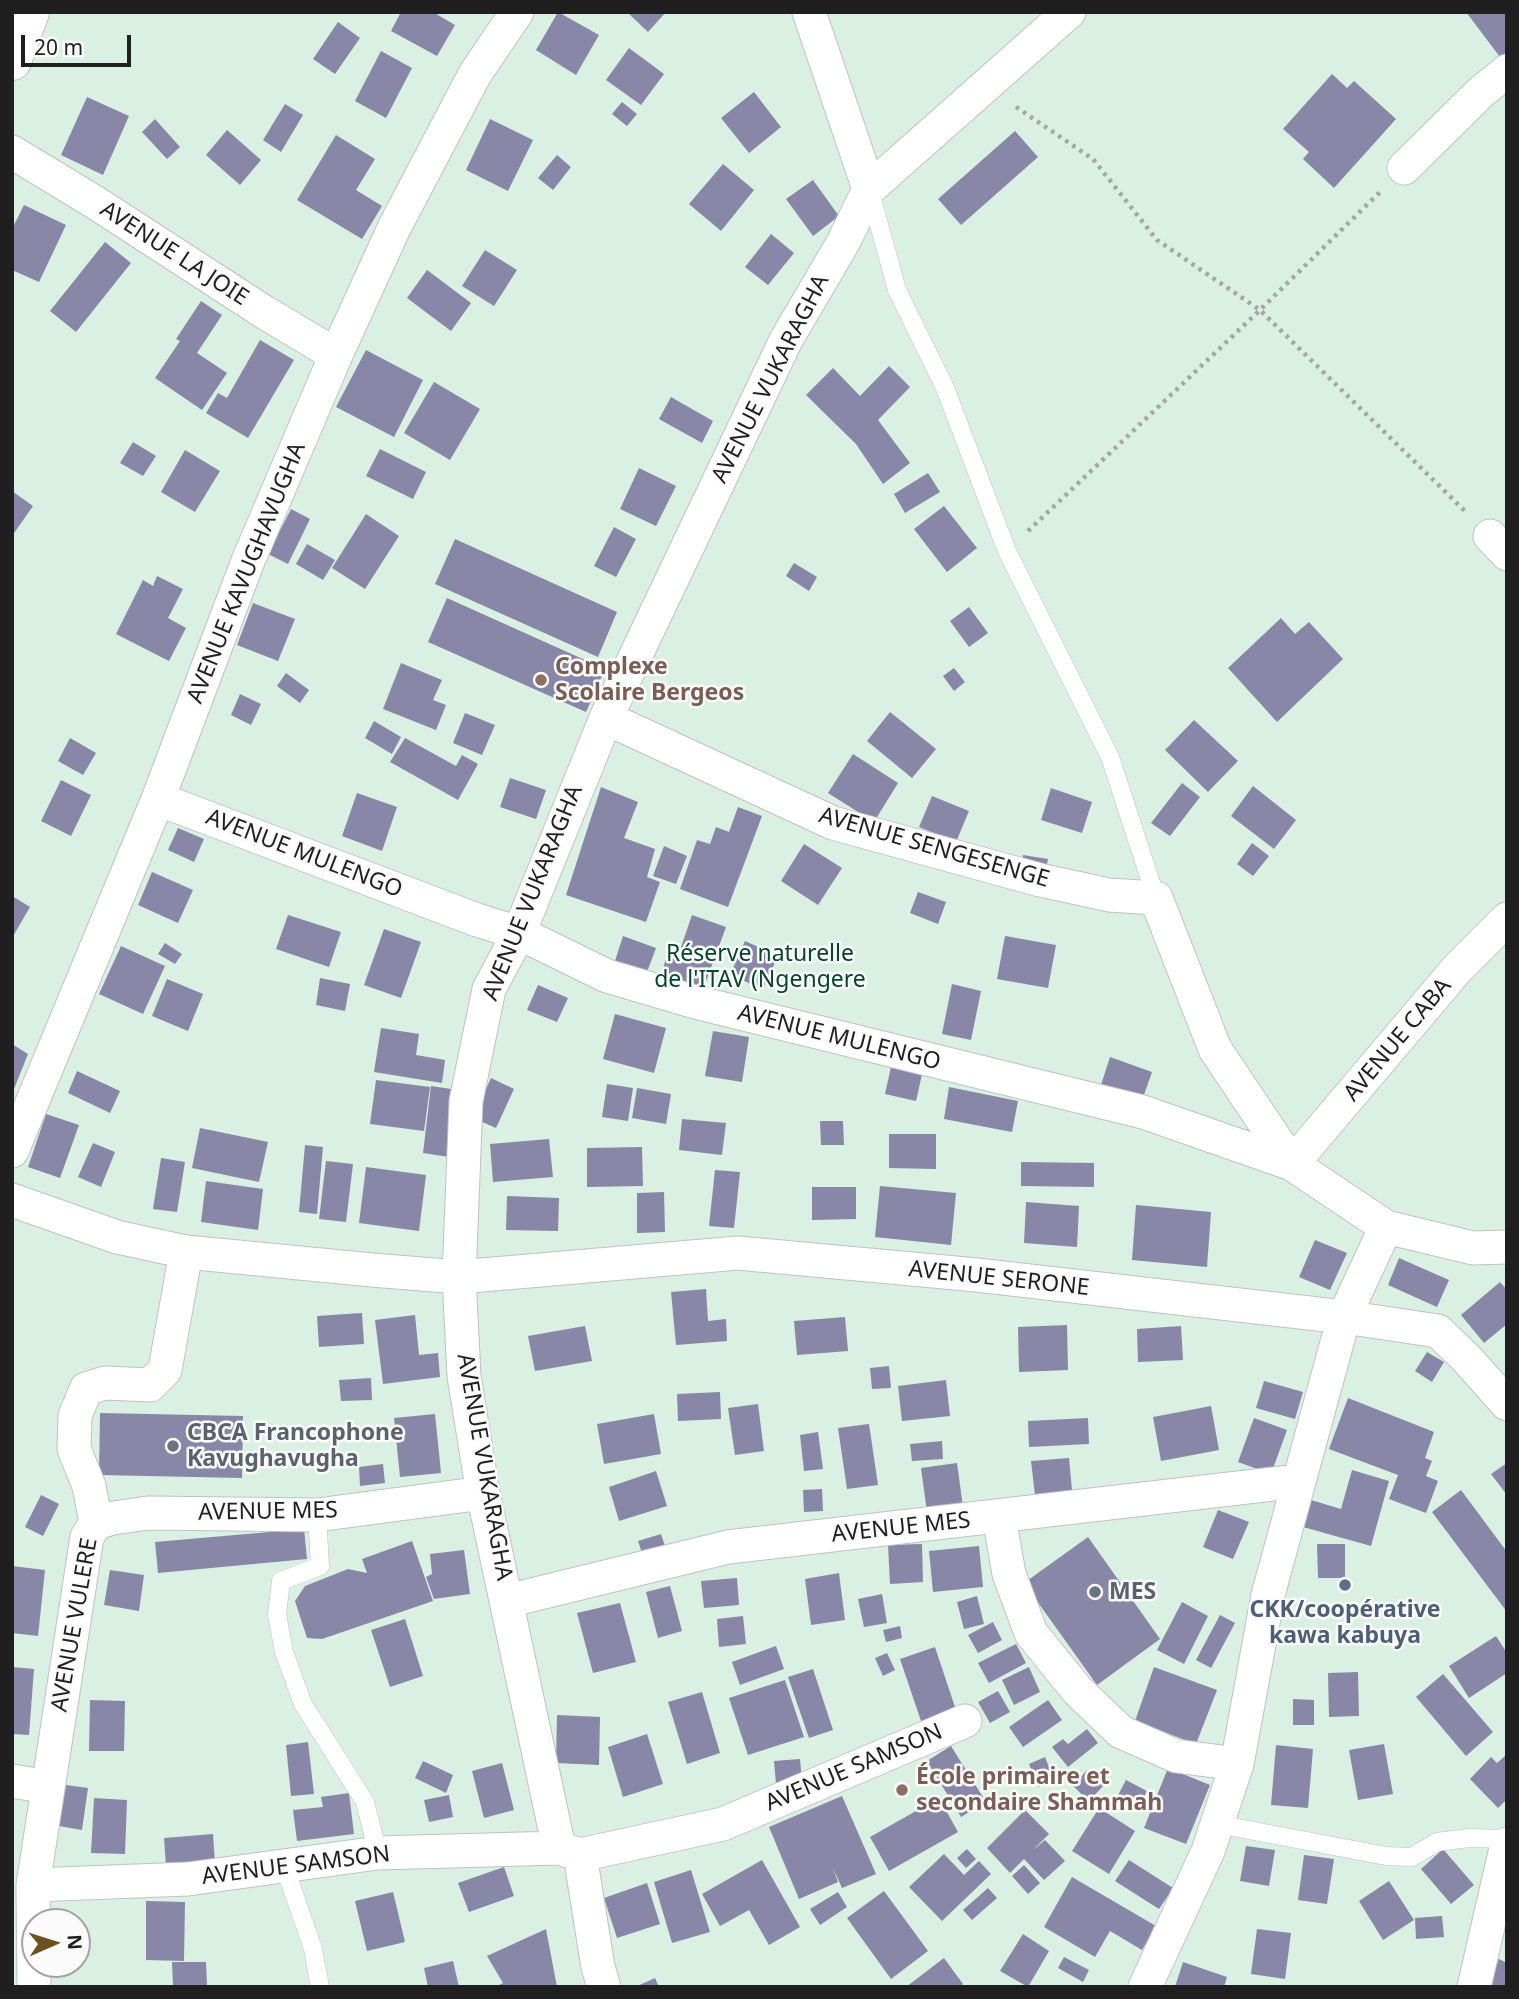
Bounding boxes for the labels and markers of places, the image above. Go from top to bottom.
place label: Complexe Scolaire Bergeos [555,653,744,707]
marker: Complexe Scolaire Bergeos [533,672,549,688]
place label: CBCA Francophone Kavughavugha [187,1419,404,1473]
marker: CBCA Francophone Kavughavugha [165,1438,181,1454]
marker: CKK/coopérative kawa kabuya [1337,1577,1353,1593]
place label: MES [1109,1578,1156,1606]
marker: MES [1087,1584,1103,1600]
place label: CKK/coopérative kawa kabuya [1249,1596,1441,1650]
place label: École primaire et secondaire Shammah [916,1763,1162,1817]
marker: École primaire et secondaire Shammah [894,1782,910,1798]

